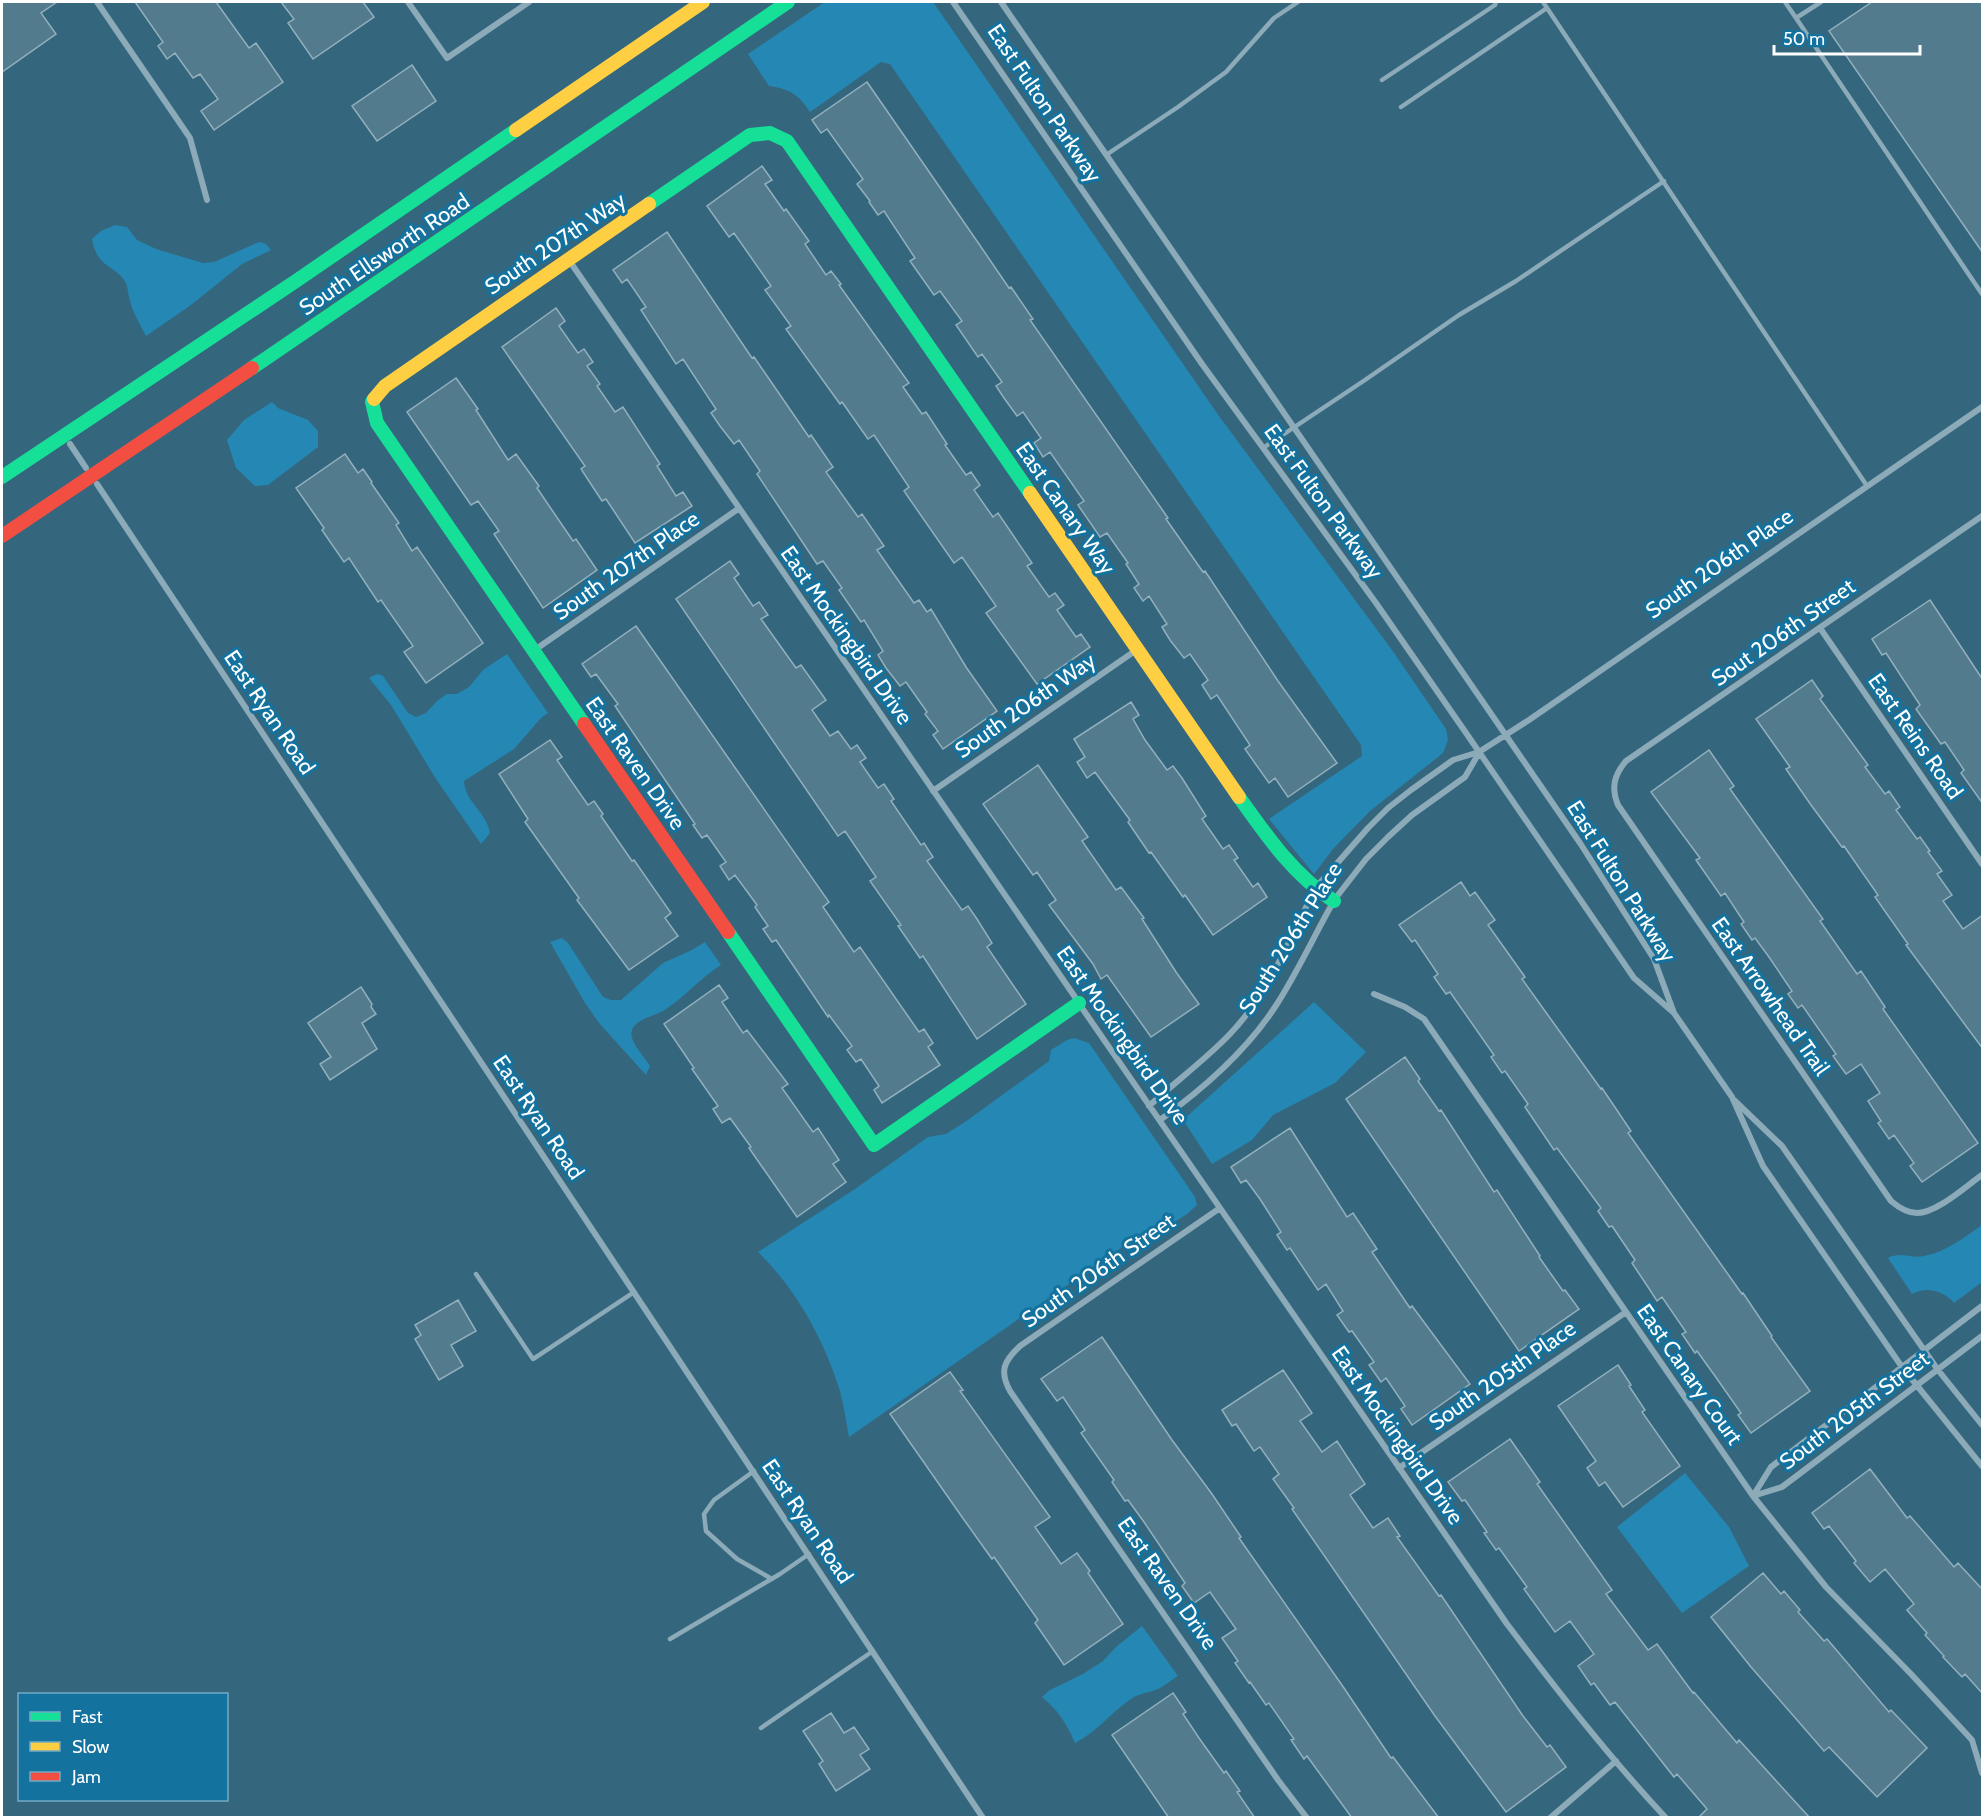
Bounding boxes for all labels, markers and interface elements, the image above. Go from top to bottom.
scale bar [1774,18,1920,56]
street label: East Fulton Parkway [982,19,1107,187]
text: 50 m [1783,28,1825,50]
street label: South 207th Way [480,186,631,300]
street label: South Ellsworth Road [294,187,474,321]
street label: East Fulton Parkway [1258,419,1389,584]
street label: East Canary Way [1010,437,1121,580]
street label: South 206th Place [1640,503,1798,624]
street label: South 207th Place [548,505,705,626]
street label: East Mockingbird Drive [775,541,918,730]
street label: Sout 206th Street [1706,573,1861,692]
street label: East Ryan Road [218,645,321,779]
street label: South 206th Way [950,647,1101,764]
street label: East Reins Road [1862,668,1969,804]
street label: East Raven Drive [580,692,691,835]
street label: East Fulton Parkway [1561,796,1682,967]
street label: South 206th Place [1233,857,1348,1019]
street label: East Arrowhead Trail [1706,912,1836,1081]
street label: East Mockingbird Drive [1051,941,1194,1130]
street label: East Ryan Road [487,1050,590,1184]
street label: South 206th Street [1016,1207,1181,1333]
street label: East Canary Court [1631,1299,1748,1450]
street label: South 205th Place [1424,1315,1581,1436]
street label: East Mockingbird Drive [1326,1341,1469,1530]
street label: South 205th Street [1774,1345,1935,1475]
street label: East Ryan Road [756,1454,859,1588]
street label: East Raven Drive [1112,1512,1223,1655]
legend [18,1693,228,1801]
text: Fast [72,1706,103,1728]
text: Slow [72,1736,109,1758]
text: Jam [71,1766,101,1788]

